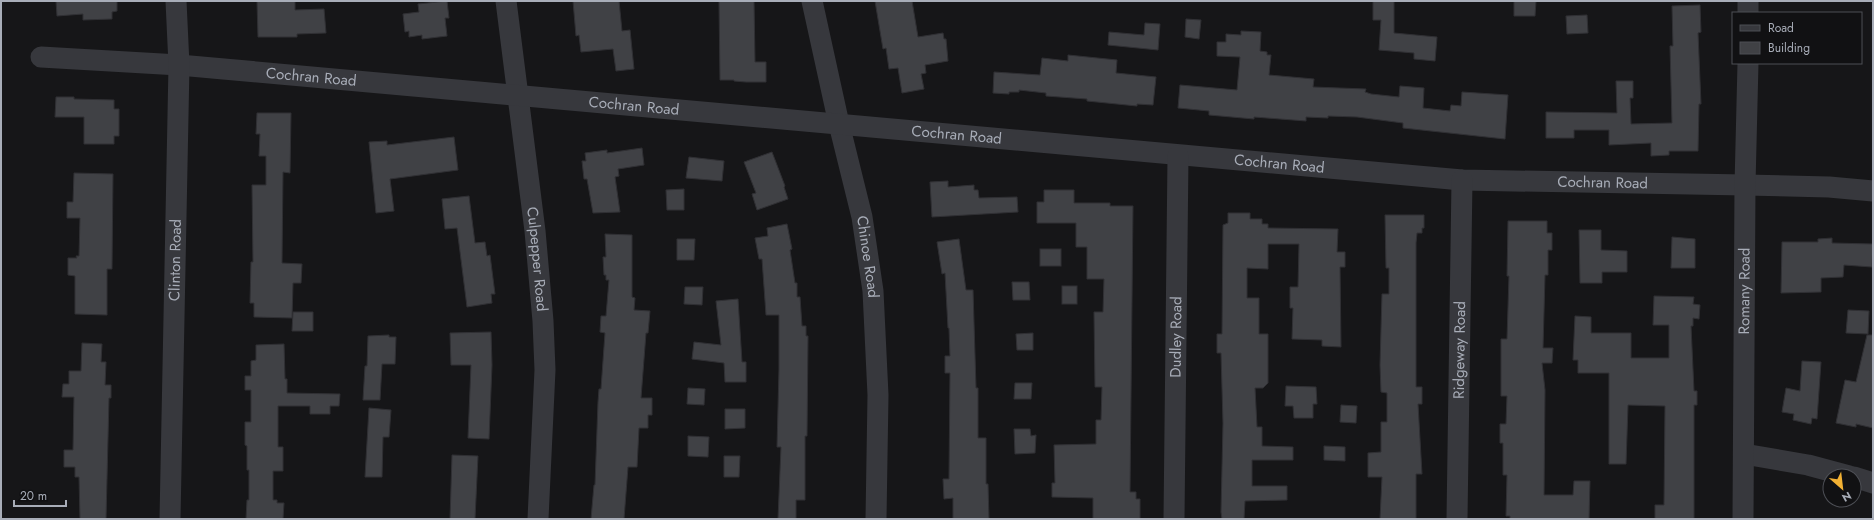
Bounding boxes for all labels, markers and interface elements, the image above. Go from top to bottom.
legend [1732,12,1862,64]
text: Road [1768,19,1794,37]
text: Building [1768,39,1810,57]
street label: Cochran Road [265,62,357,92]
street label: Cochran Road [588,91,680,121]
street label: Cochran Road [910,120,1003,150]
street label: Cochran Road [1233,149,1326,179]
street label: Cochran Road [1557,171,1648,194]
street label: Culpepper Road [521,206,553,312]
street label: Chinoe Road [851,214,884,298]
street label: Clinton Road [163,219,187,301]
street label: Romany Road [1733,248,1756,334]
street label: Dudley Road [1165,296,1187,378]
street label: Ridgeway Road [1448,301,1471,399]
north arrow [1822,468,1862,508]
scale bar [14,482,66,508]
text: 20 m [20,487,47,505]
text: N [1839,488,1854,506]

